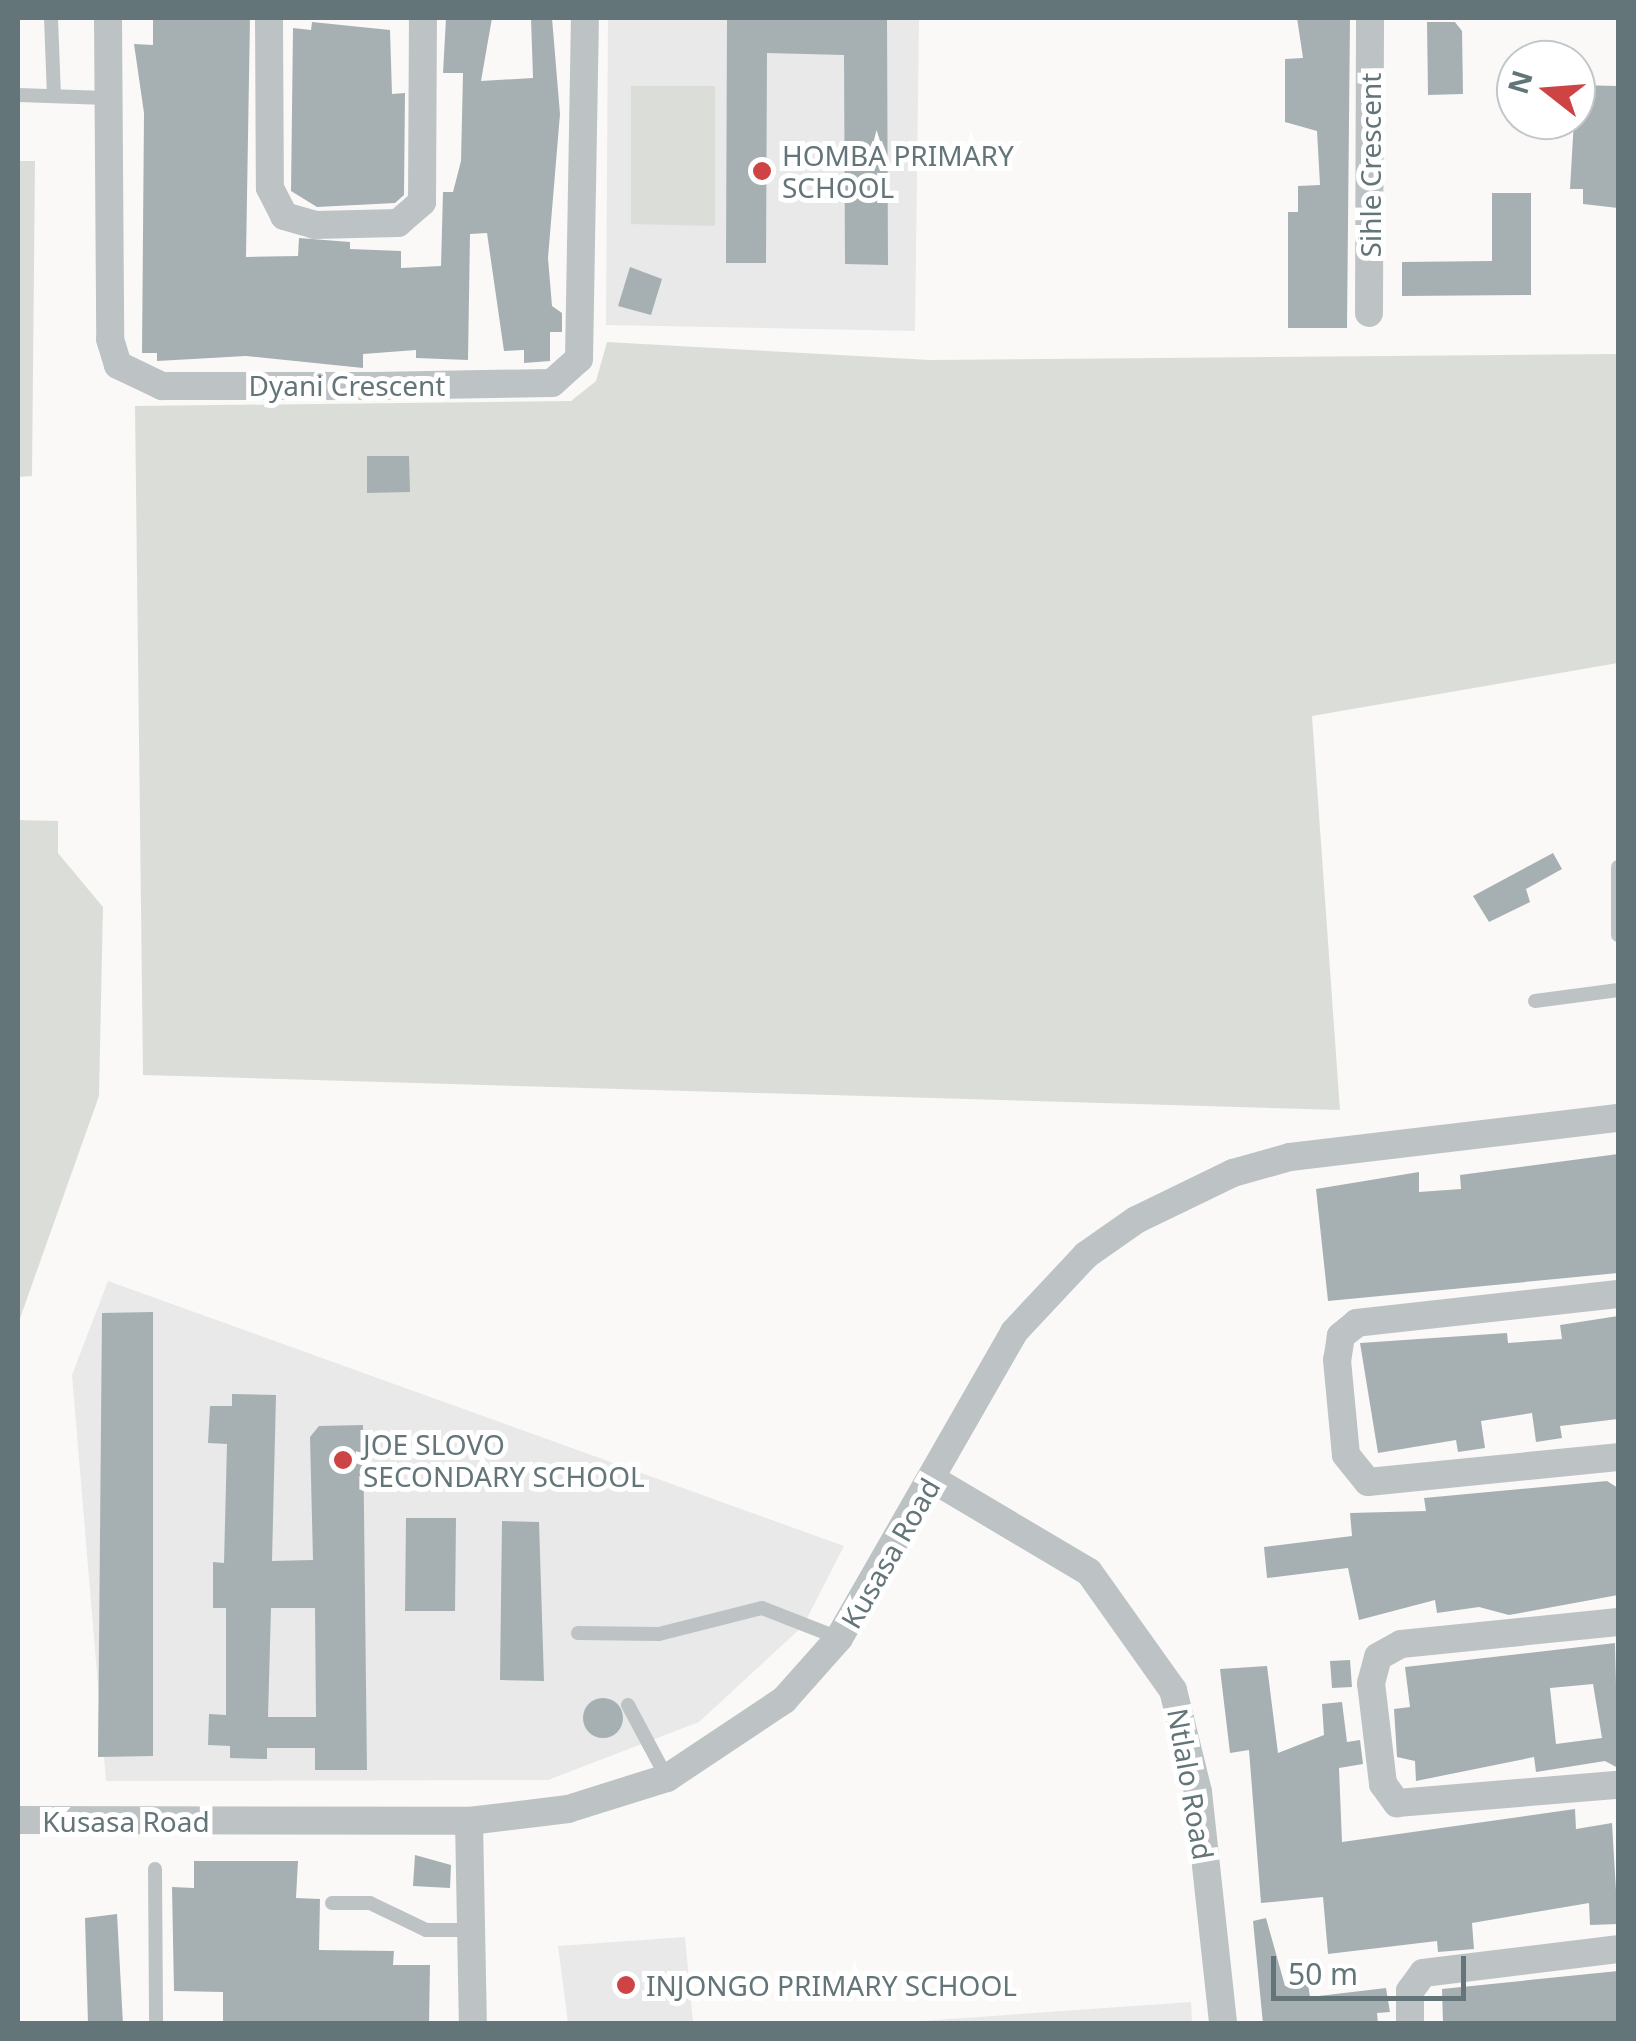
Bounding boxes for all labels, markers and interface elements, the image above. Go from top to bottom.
north arrow [1496,40,1596,140]
text: N [1498,65,1541,98]
street label: Sihle Crescent [1353,73,1387,257]
place label: HOMBA PRIMARY SCHOOL [782,138,1014,204]
marker: HOMBA PRIMARY SCHOOL [751,160,773,182]
street label: Dyani Crescent [249,368,445,402]
place label: JOE SLOVO SECONDARY SCHOOL [363,1427,645,1493]
marker: JOE SLOVO SECONDARY SCHOOL [332,1449,354,1471]
street label: Kusasa Road [834,1472,946,1634]
street label: Ntlalo Road [1161,1706,1221,1862]
street label: Kusasa Road [42,1804,210,1838]
scale bar [1276,1936,1471,1998]
text: 50 m [1288,1953,1358,1994]
place label: INJONGO PRIMARY SCHOOL [646,1968,1017,2002]
marker: INJONGO PRIMARY SCHOOL [615,1974,637,1996]

